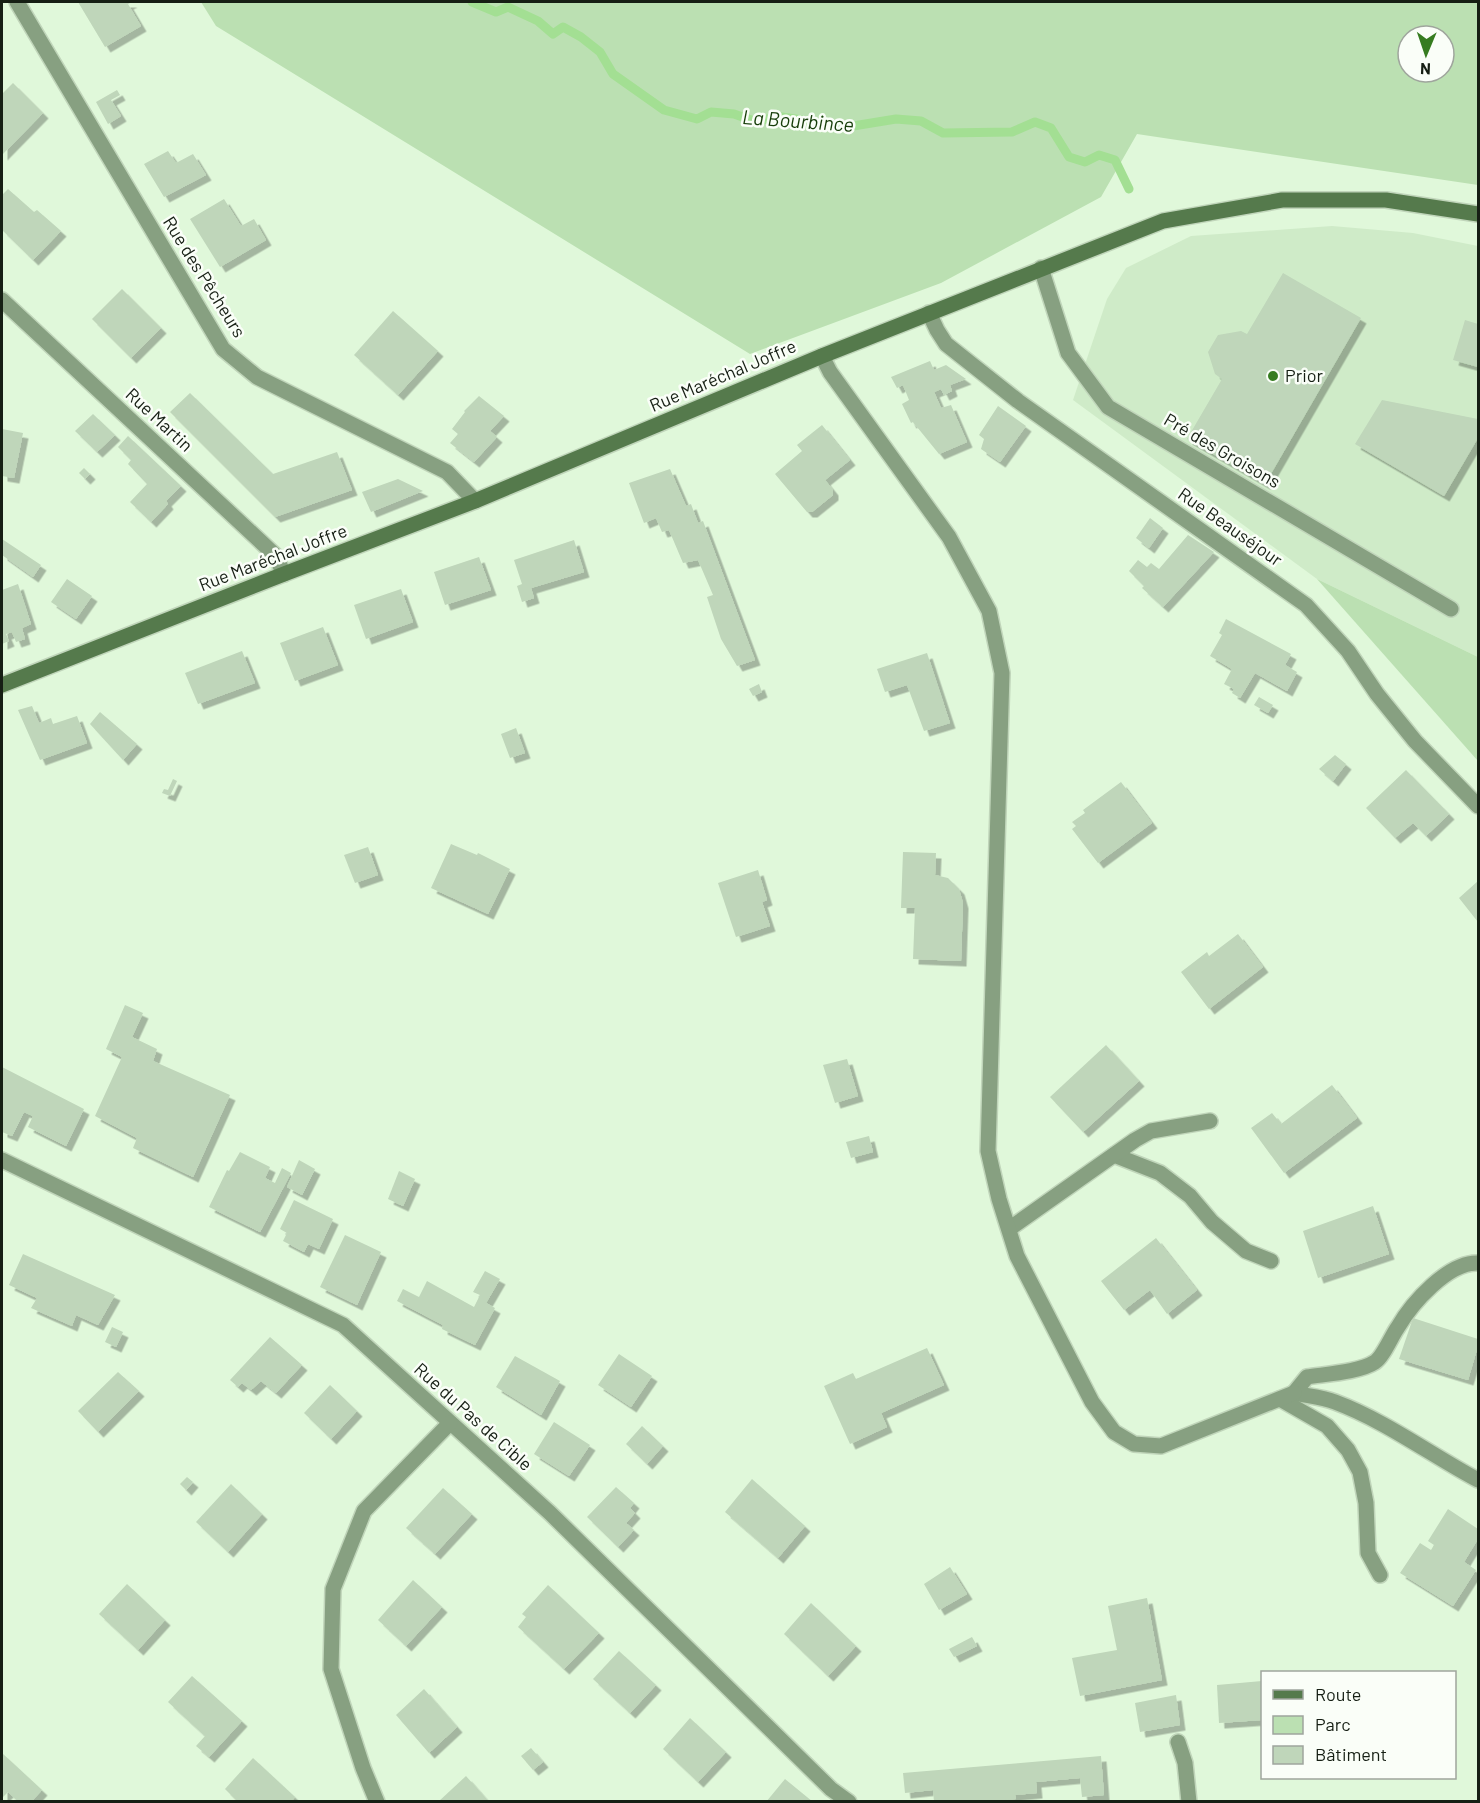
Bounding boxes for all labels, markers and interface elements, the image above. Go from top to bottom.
north arrow [1396,24,1456,84]
text: N [1420,60,1431,79]
water label: La Bourbince [741,104,855,136]
street label: Rue des Pêcheurs [159,212,251,341]
street label: Rue Maréchal Joffre [646,334,799,416]
place label: Prior [1285,364,1324,386]
marker: Prior [1266,369,1280,383]
street label: Rue Martin [122,383,198,456]
street label: Pré des Groisons [1160,408,1285,492]
street label: Rue Beauséjour [1174,482,1287,570]
street label: Rue Maréchal Joffre [195,519,350,595]
street label: Rue du Pas de Cible [410,1358,537,1475]
legend [1261,1671,1456,1779]
text: Route [1315,1683,1361,1705]
text: Parc [1315,1713,1351,1735]
text: Bâtiment [1315,1743,1387,1765]

